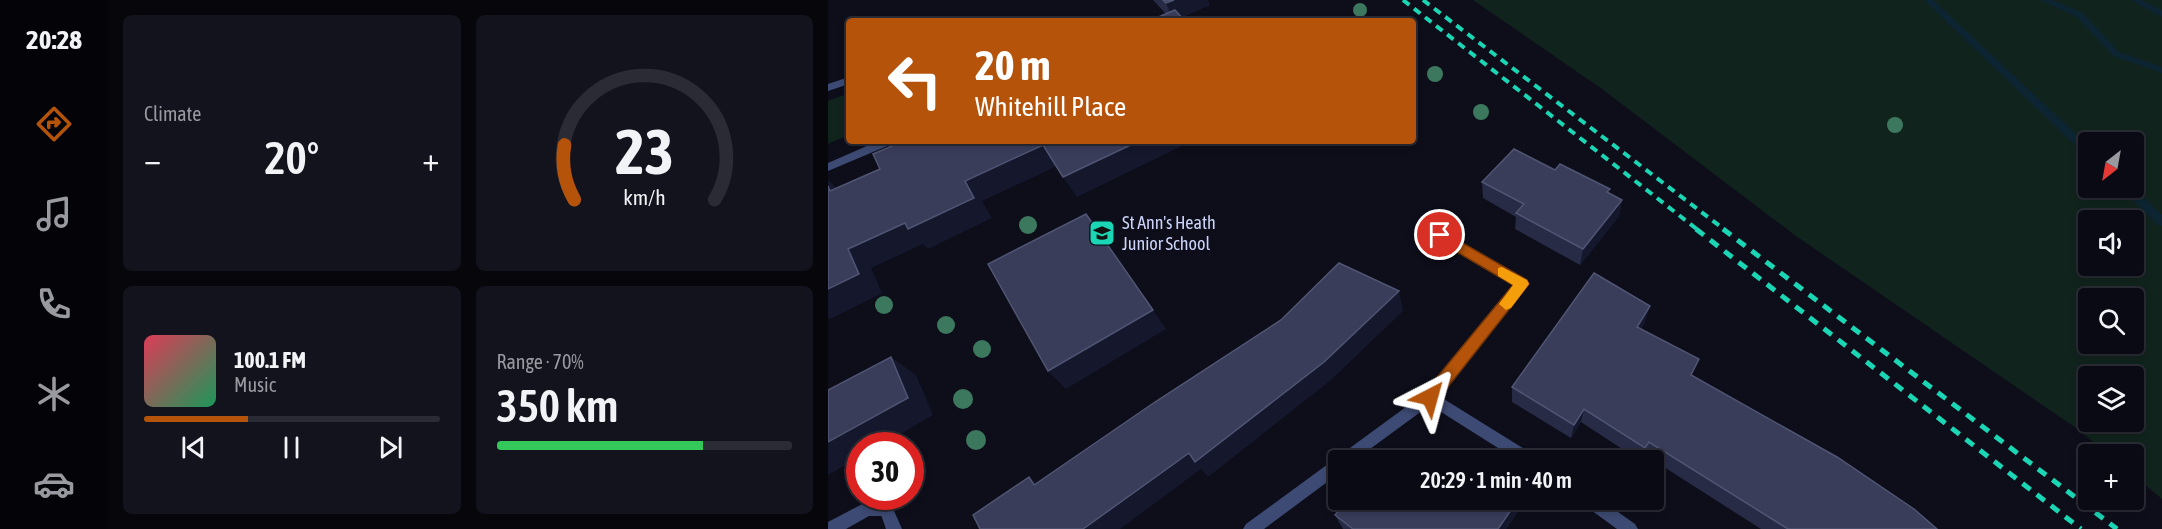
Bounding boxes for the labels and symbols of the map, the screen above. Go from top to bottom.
north arrow [2078,132,2144,198]
pin [1414,209,1465,260]
place label: St Ann's Heath Junior School [1122,212,1216,254]
school or university icon: St Ann's Heath Junior School [1087,218,1117,248]
position arrow [1398,365,1462,429]
speed limit sign: 30 [846,432,924,510]

